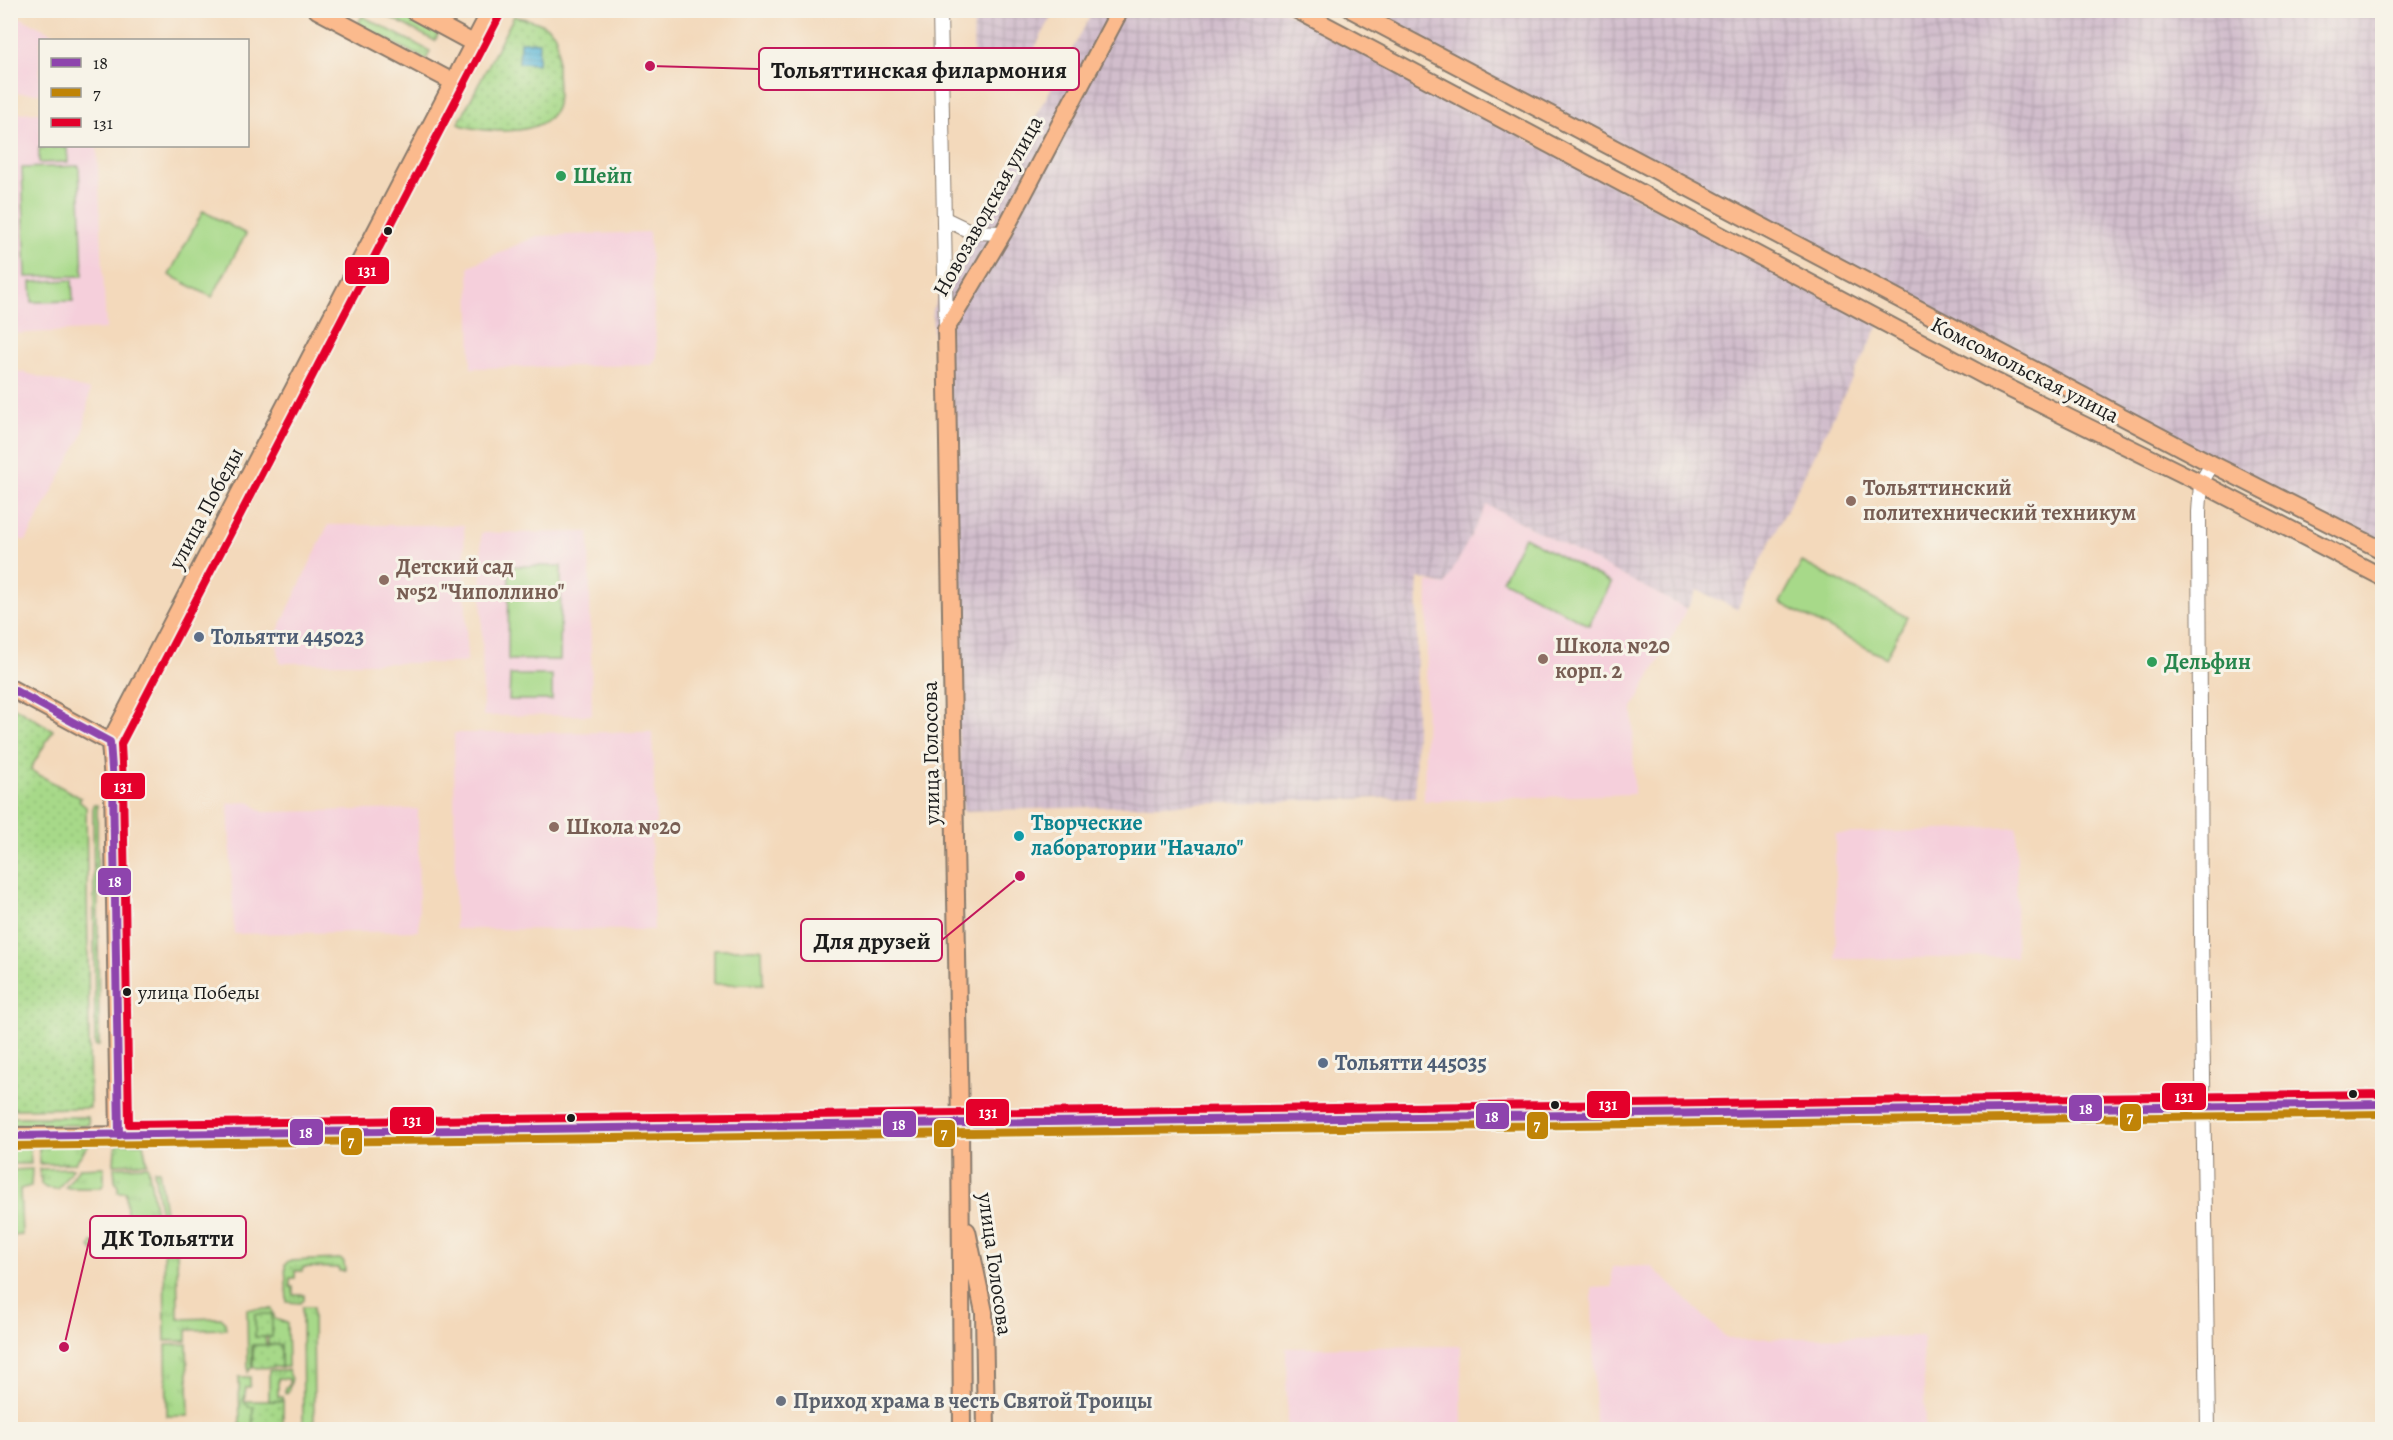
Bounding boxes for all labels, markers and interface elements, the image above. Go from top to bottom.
legend [39,39,249,147]
callout: Тольяттинская филармония [759,48,1079,90]
text: 18 [93,51,108,75]
text: Тольяттинская филармония [771,54,1067,86]
text: 7 [93,81,101,105]
street label: Новозаводская улица [926,109,1051,302]
text: 131 [93,111,113,135]
place label: Шейп [573,161,632,191]
marker: Шейп [554,169,568,183]
unlabelled marker [382,225,394,237]
line badge: 131 [344,256,390,285]
text: 131 [358,260,376,282]
street label: Комсомольская улица [1926,309,2125,431]
street label: улица Победы [161,442,251,575]
place label: Тольяттинский политехнический техникум [1863,473,2136,528]
marker: Тольяттинский политехнический техникум [1844,494,1858,508]
place label: Детский сад №52 "Чиполлино" [396,552,565,607]
marker: Детский сад №52 "Чиполлино" [377,573,391,587]
place label: Тольятти 445023 [211,622,364,652]
marker: Тольятти 445023 [192,630,206,644]
place label: Школа №20 корп. 2 [1555,631,1670,686]
place label: Дельфин [2164,647,2251,677]
marker: Школа №20 корп. 2 [1536,652,1550,666]
marker: Дельфин [2145,655,2159,669]
street label: улица Голосова [915,680,947,826]
line badge: 131 [100,772,146,800]
text: 131 [114,776,132,798]
place label: Творческие лаборатории "Начало" [1030,808,1244,863]
place label: Школа №20 [566,812,681,842]
marker: Школа №20 [547,820,561,834]
marker: Творческие лаборатории "Начало" [1012,829,1026,843]
line badge: 18 [97,867,132,896]
text: 18 [108,871,122,893]
callout: Для друзей [801,919,942,961]
text: Для друзей [813,925,931,957]
place label: улица Победы [137,979,260,1006]
marker: улица Победы [121,986,133,998]
place label: Тольятти 445035 [1335,1048,1487,1078]
marker: Тольятти 445035 [1316,1056,1330,1070]
line badge: 131 [2161,1082,2207,1111]
text: 131 [2175,1086,2193,1108]
unlabelled marker [2347,1088,2359,1100]
line badge: 131 [1586,1090,1631,1119]
text: 131 [1599,1094,1617,1116]
line badge: 18 [2068,1094,2103,1122]
line badge: 131 [965,1098,1010,1127]
text: 18 [2079,1098,2093,1120]
unlabelled marker [1549,1099,1561,1111]
text: 131 [979,1102,997,1124]
line badge: 18 [1475,1102,1510,1130]
line badge: 7 [2119,1103,2142,1132]
line badge: 131 [389,1106,435,1135]
text: 18 [1485,1106,1499,1128]
text: 7 [2127,1107,2134,1129]
text: 131 [403,1110,421,1132]
line badge: 18 [882,1110,917,1138]
line badge: 7 [1526,1111,1549,1140]
unlabelled marker [565,1112,577,1124]
text: 18 [892,1114,906,1136]
text: 7 [1534,1115,1541,1137]
line badge: 18 [289,1118,324,1146]
line badge: 7 [933,1119,956,1148]
text: 18 [299,1122,313,1144]
text: 7 [941,1123,948,1145]
line badge: 7 [340,1127,363,1156]
text: 7 [348,1131,355,1153]
street label: улица Голосова [970,1190,1020,1338]
callout: ДК Тольятти [90,1216,246,1258]
text: ДК Тольятти [102,1222,234,1254]
place label: Приход храма в честь Святой Троицы [793,1386,1153,1416]
marker: Приход храма в честь Святой Троицы [774,1394,788,1408]

